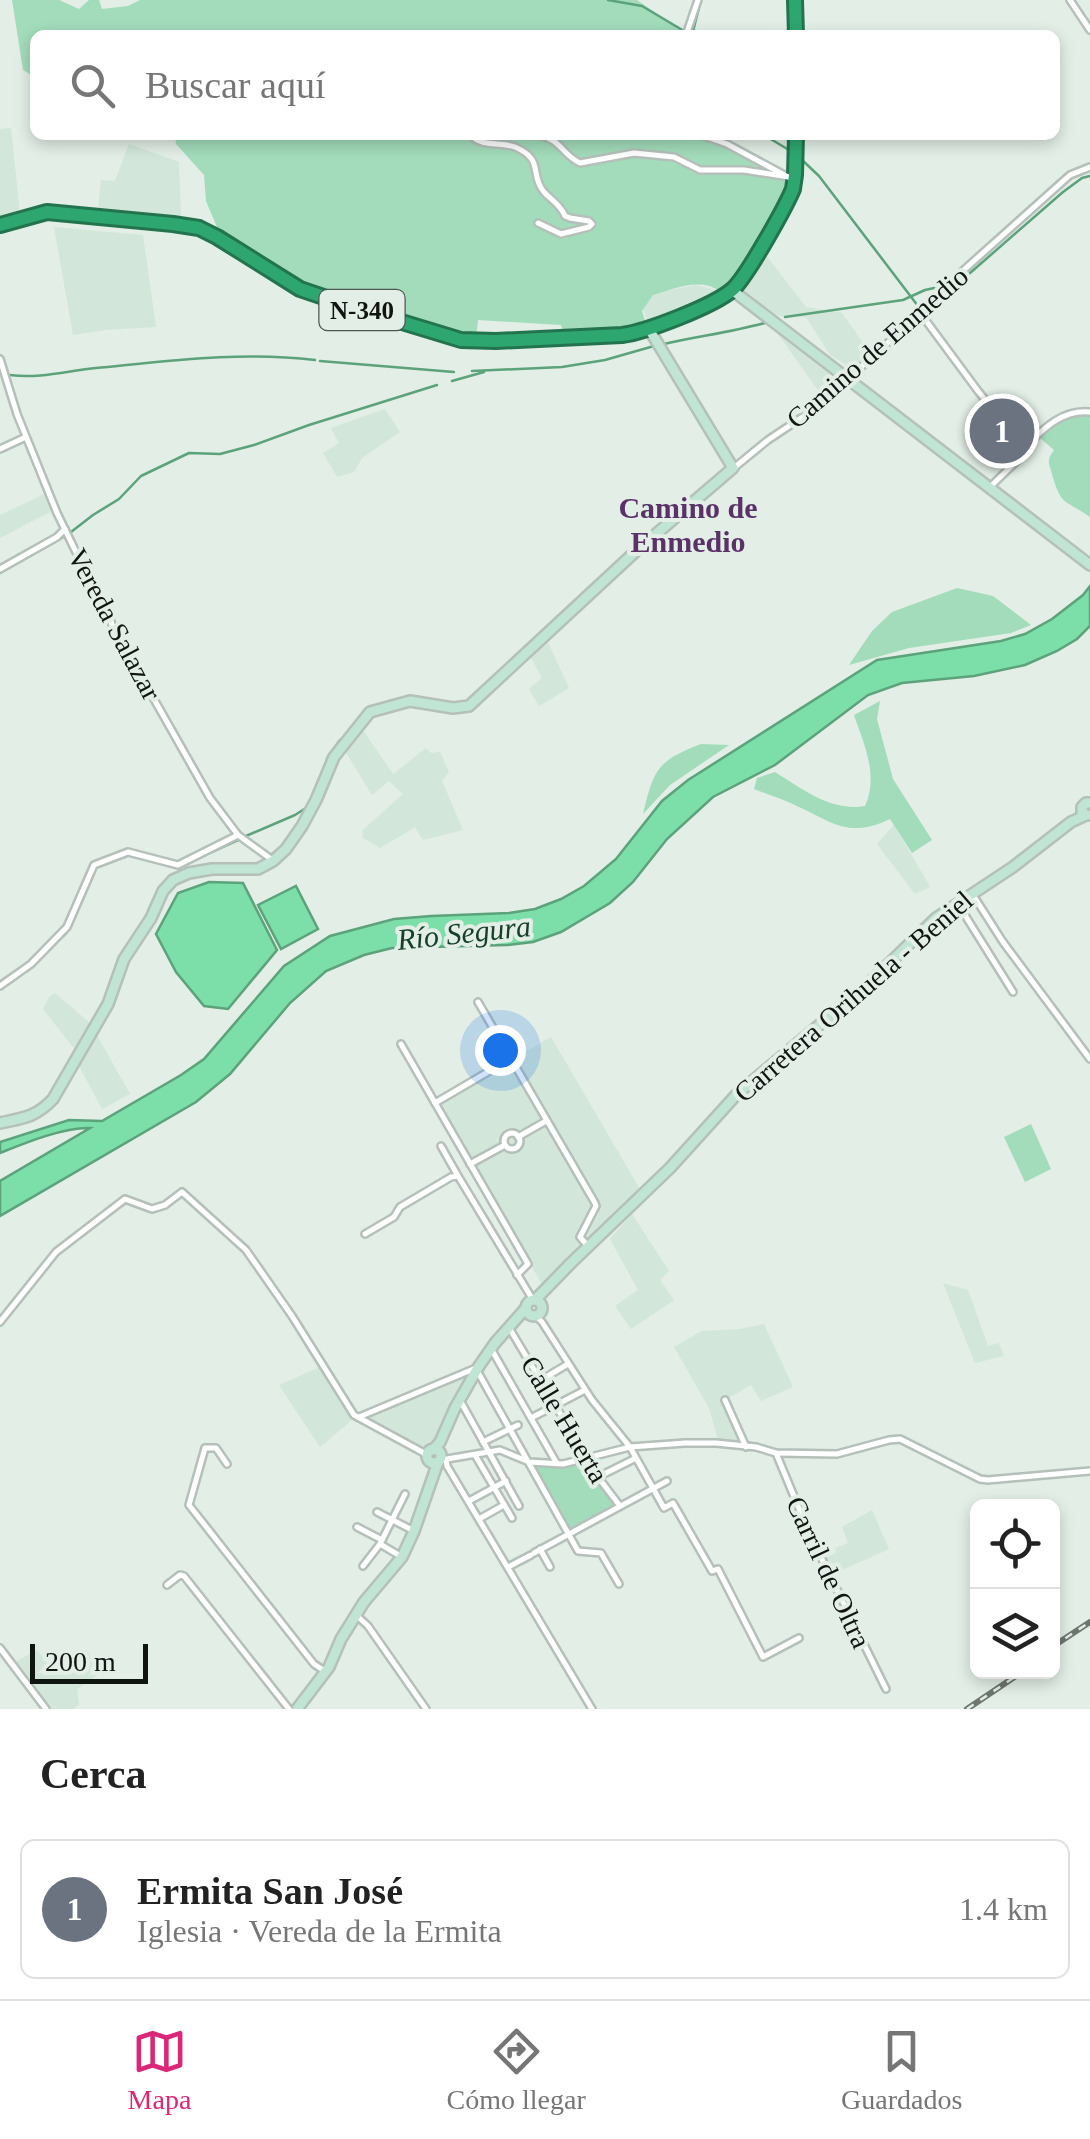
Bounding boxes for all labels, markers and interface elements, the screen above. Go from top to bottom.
search box [30,30,1060,140]
icon: search [65,58,120,113]
text: Buscar aquí [145,64,325,106]
street label: Camino de Enmedio [780,260,974,435]
road number: N-340 [320,290,404,330]
pin: 1 [970,394,1034,468]
district label: Camino de Enmedio [618,491,758,558]
street label: Vereda Salazar [62,543,168,706]
street label: Carretera Orihuela - Beniel [728,884,979,1108]
water label: Río Segura [395,909,532,956]
your location [475,1025,526,1076]
street label: Calle Huerta [515,1350,615,1489]
street label: Carril de Oltra [780,1492,877,1653]
map controls [970,1499,1060,1679]
button: locate [970,1499,1060,1589]
button: layers [970,1589,1060,1679]
scale bar [30,1639,148,1684]
text: 200 m [45,1646,116,1677]
text: Cerca [40,1751,147,1797]
text: Ermita San José [137,1870,403,1912]
text: 1 [67,1891,83,1927]
text: 1.4 km [959,1891,1048,1927]
text: Iglesia · Vereda de la Ermita [137,1913,502,1949]
tab: Mapa [128,2024,191,2116]
tab: Cómo llegar [447,2024,586,2116]
tab: Guardados [841,2024,962,2116]

